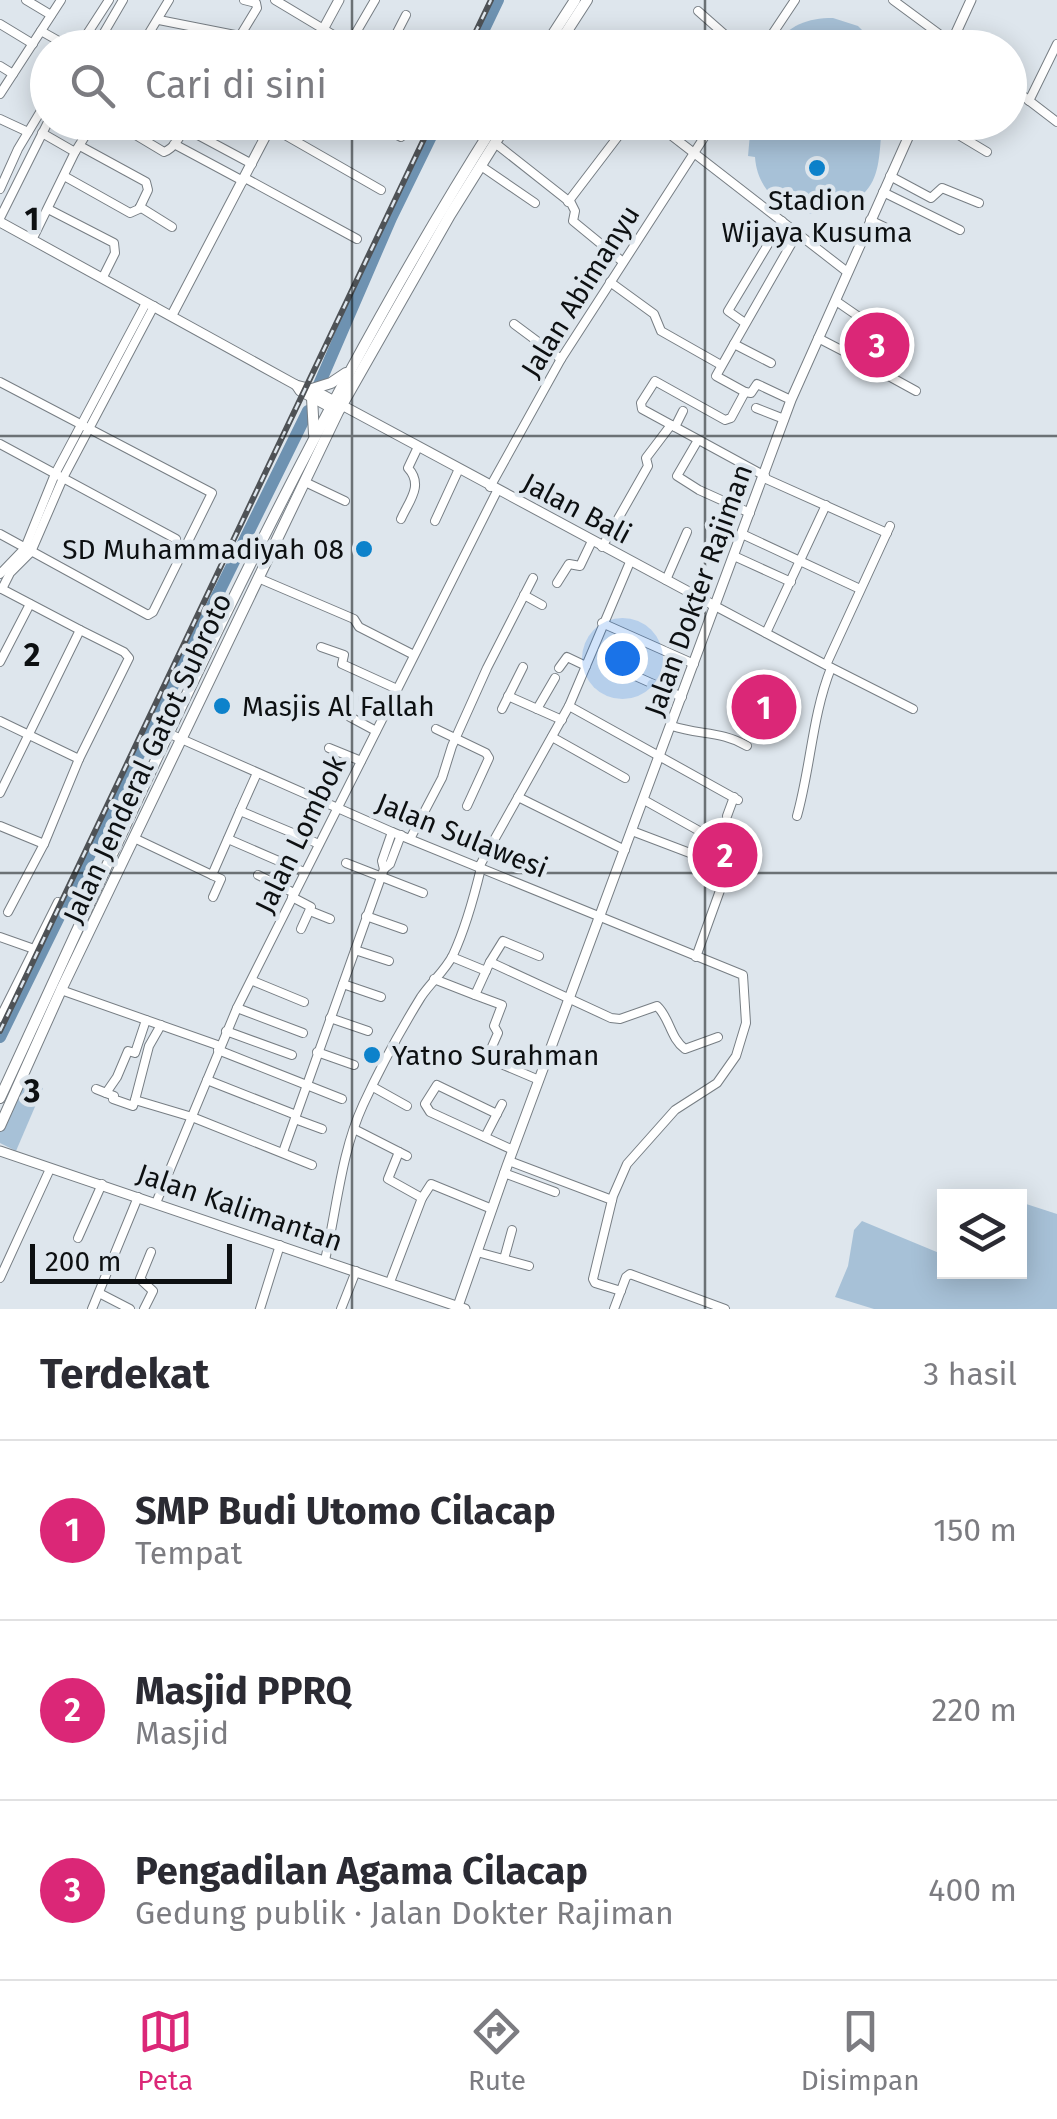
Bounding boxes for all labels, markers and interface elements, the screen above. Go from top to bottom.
search box [30,30,1027,140]
icon: search [65,58,120,113]
text: Cari di sini [145,62,327,108]
marker: Stadion Wijaya Kusuma [806,157,828,179]
place label: Stadion Wijaya Kusuma [722,184,912,249]
street label: Jalan Abimanyu [514,199,647,383]
text: 1 [25,200,39,238]
pin: 3 [844,308,910,382]
street label: Jalan Dokter Rajiman [638,460,759,721]
street label: Jalan Bali [517,466,637,551]
place label: SD Muhammadiyah 08 [62,533,344,566]
marker: SD Muhammadiyah 08 [353,538,375,560]
street label: Jalan Jenderal Gatot Subroto [56,588,239,928]
your location [597,633,648,684]
text: 2 [24,636,40,674]
pin: 1 [732,670,796,744]
place label: Masjis Al Fallah [242,690,435,723]
marker: Masjis Al Fallah [211,695,233,717]
street label: Jalan Lombok [248,749,353,919]
street label: Jalan Sulawesi [371,786,552,885]
pin: 2 [692,818,758,892]
place label: Yatno Surahman [392,1039,599,1072]
marker: Yatno Surahman [361,1044,383,1066]
text: 3 [23,1072,40,1110]
street label: Jalan Kalimantan [133,1157,347,1258]
map controls [937,1189,1027,1279]
button: layers [937,1189,1027,1279]
scale bar [30,1239,232,1284]
text: 200 m [45,1245,122,1278]
text: Terdekat [40,1349,209,1399]
text: 3 hasil [923,1355,1017,1393]
text: SMP Budi Utomo Cilacap [135,1488,556,1534]
text: 1 [65,1511,80,1549]
text: 150 m [933,1511,1017,1549]
text: Tempat [135,1534,242,1572]
text: Masjid PPRQ [135,1668,352,1714]
text: 2 [64,1691,81,1729]
text: 220 m [932,1691,1017,1729]
text: Masjid [135,1714,229,1752]
text: Pengadilan Agama Cilacap [135,1848,588,1894]
text: 3 [64,1871,81,1909]
text: 400 m [928,1871,1017,1909]
text: Gedung publik · Jalan Dokter Rajiman [135,1894,674,1932]
tab: Peta [137,2004,193,2097]
tab: Rute [468,2004,526,2097]
tab: Disimpan [801,2004,920,2097]

